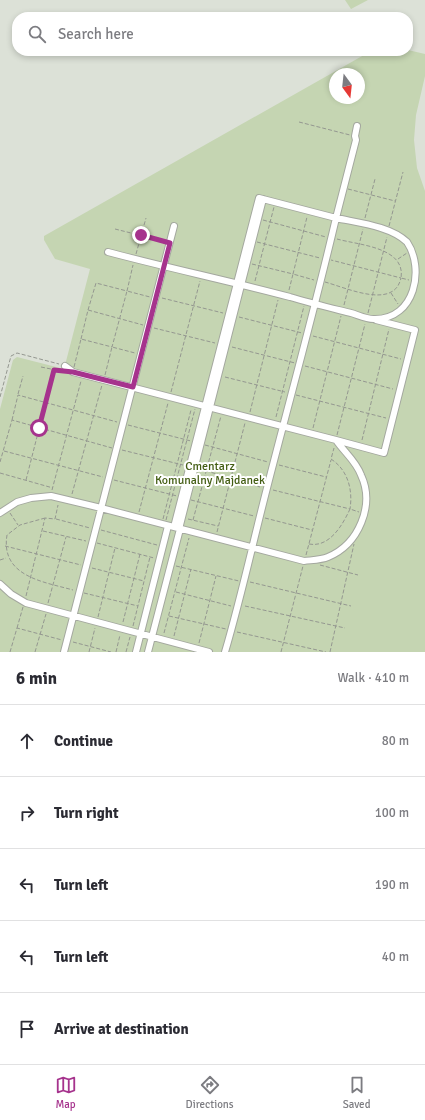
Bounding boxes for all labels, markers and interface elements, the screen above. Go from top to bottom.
search box [12,12,413,56]
icon: search [26,23,48,45]
text: Search here [58,25,134,43]
north arrow [329,68,365,104]
route end [132,226,150,244]
route start [30,419,48,437]
park label: Cmentarz Komunalny Majdanek [155,459,265,488]
text: 6 min [16,668,57,689]
text: Walk · 410 m [338,670,409,686]
icon: ahead [16,730,38,752]
text: Continue [54,732,113,750]
text: 80 m [382,733,409,749]
icon: right [16,802,38,824]
text: Turn right [54,804,119,822]
text: 100 m [375,805,409,821]
icon: left [16,874,38,896]
text: Turn left [54,876,108,894]
text: 190 m [375,877,409,893]
icon: left [16,946,38,968]
text: Turn left [54,948,108,966]
text: 40 m [382,949,409,965]
icon: arrive [16,1018,38,1040]
text: Arrive at destination [54,1020,189,1038]
tab: Map [55,1074,77,1111]
tab: Directions [186,1074,234,1111]
tab: Saved [343,1074,370,1111]

